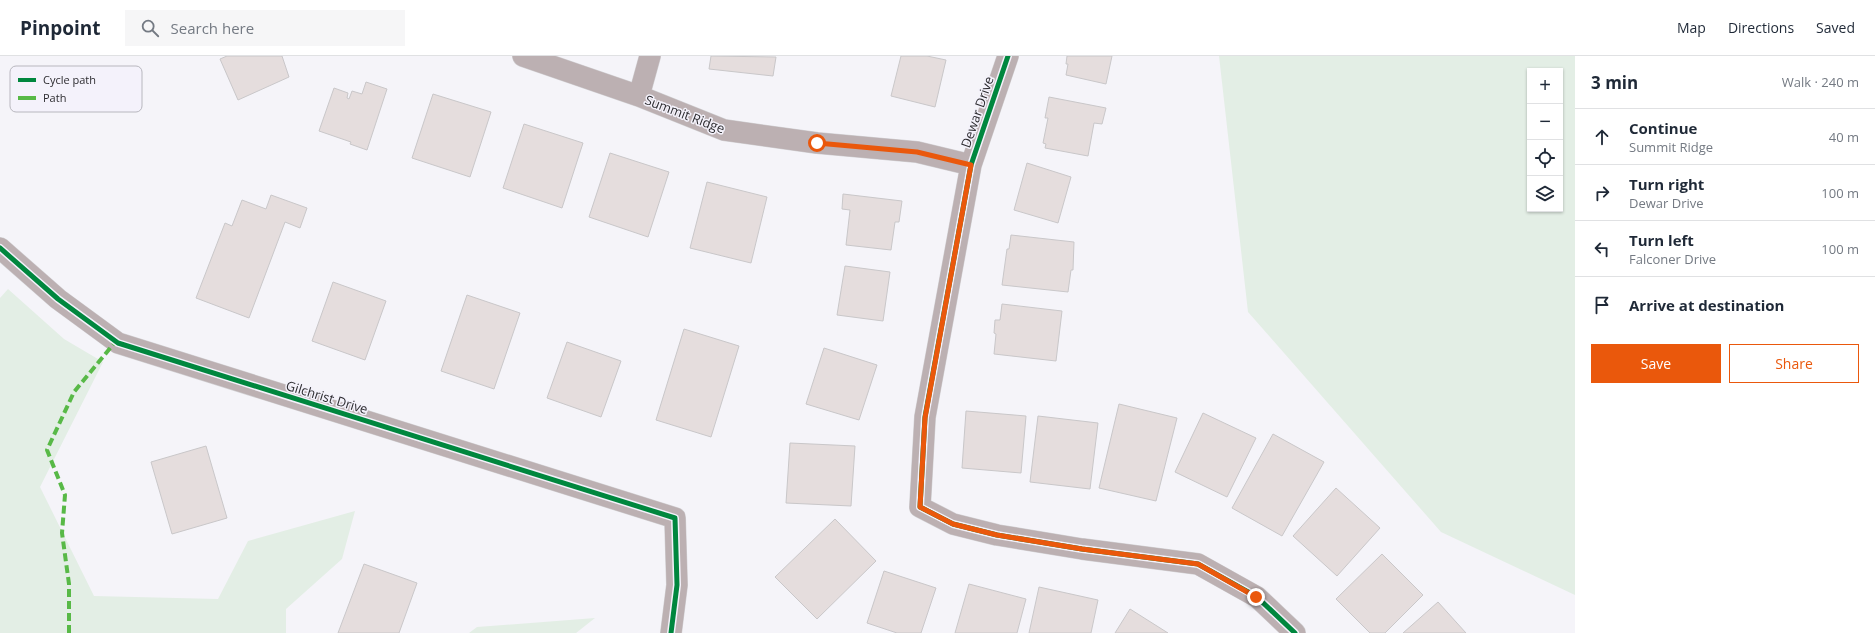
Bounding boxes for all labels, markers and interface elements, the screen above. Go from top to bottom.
search box [125,10,405,46]
text: Pinpoint [20,15,101,41]
icon: search [139,17,161,39]
text: Search here [171,18,254,38]
text: Map [1677,18,1706,37]
text: Directions [1728,18,1794,37]
text: Saved [1816,18,1855,37]
legend [10,66,142,112]
map controls [1527,68,1563,212]
button: + [1527,68,1563,104]
text: 3 min [1591,71,1638,94]
text: Cycle path [43,72,96,87]
text: Walk · 240 m [1782,73,1859,91]
street label: Dewar Drive [956,74,998,150]
text: Path [43,90,66,105]
street label: Summit Ridge [643,91,727,137]
button: − [1527,104,1563,140]
text: Continue [1629,118,1697,138]
icon: ahead [1591,126,1613,148]
text: 40 m [1829,128,1859,146]
route start [808,134,826,152]
text: Summit Ridge [1629,138,1713,156]
button: locate [1527,140,1563,176]
text: Turn right [1629,174,1704,194]
button: layers [1527,176,1563,212]
icon: right [1591,182,1613,204]
text: 100 m [1821,184,1859,202]
text: Dewar Drive [1629,194,1704,212]
text: Turn left [1629,230,1694,250]
icon: left [1591,238,1613,260]
text: 100 m [1821,240,1859,258]
text: Falconer Drive [1629,250,1716,268]
icon: arrive [1591,294,1613,316]
text: Arrive at destination [1629,295,1784,315]
button: Save [1591,344,1721,383]
button: Share [1729,344,1859,383]
street label: Gilchrist Drive [284,376,370,418]
route end [1247,588,1265,606]

